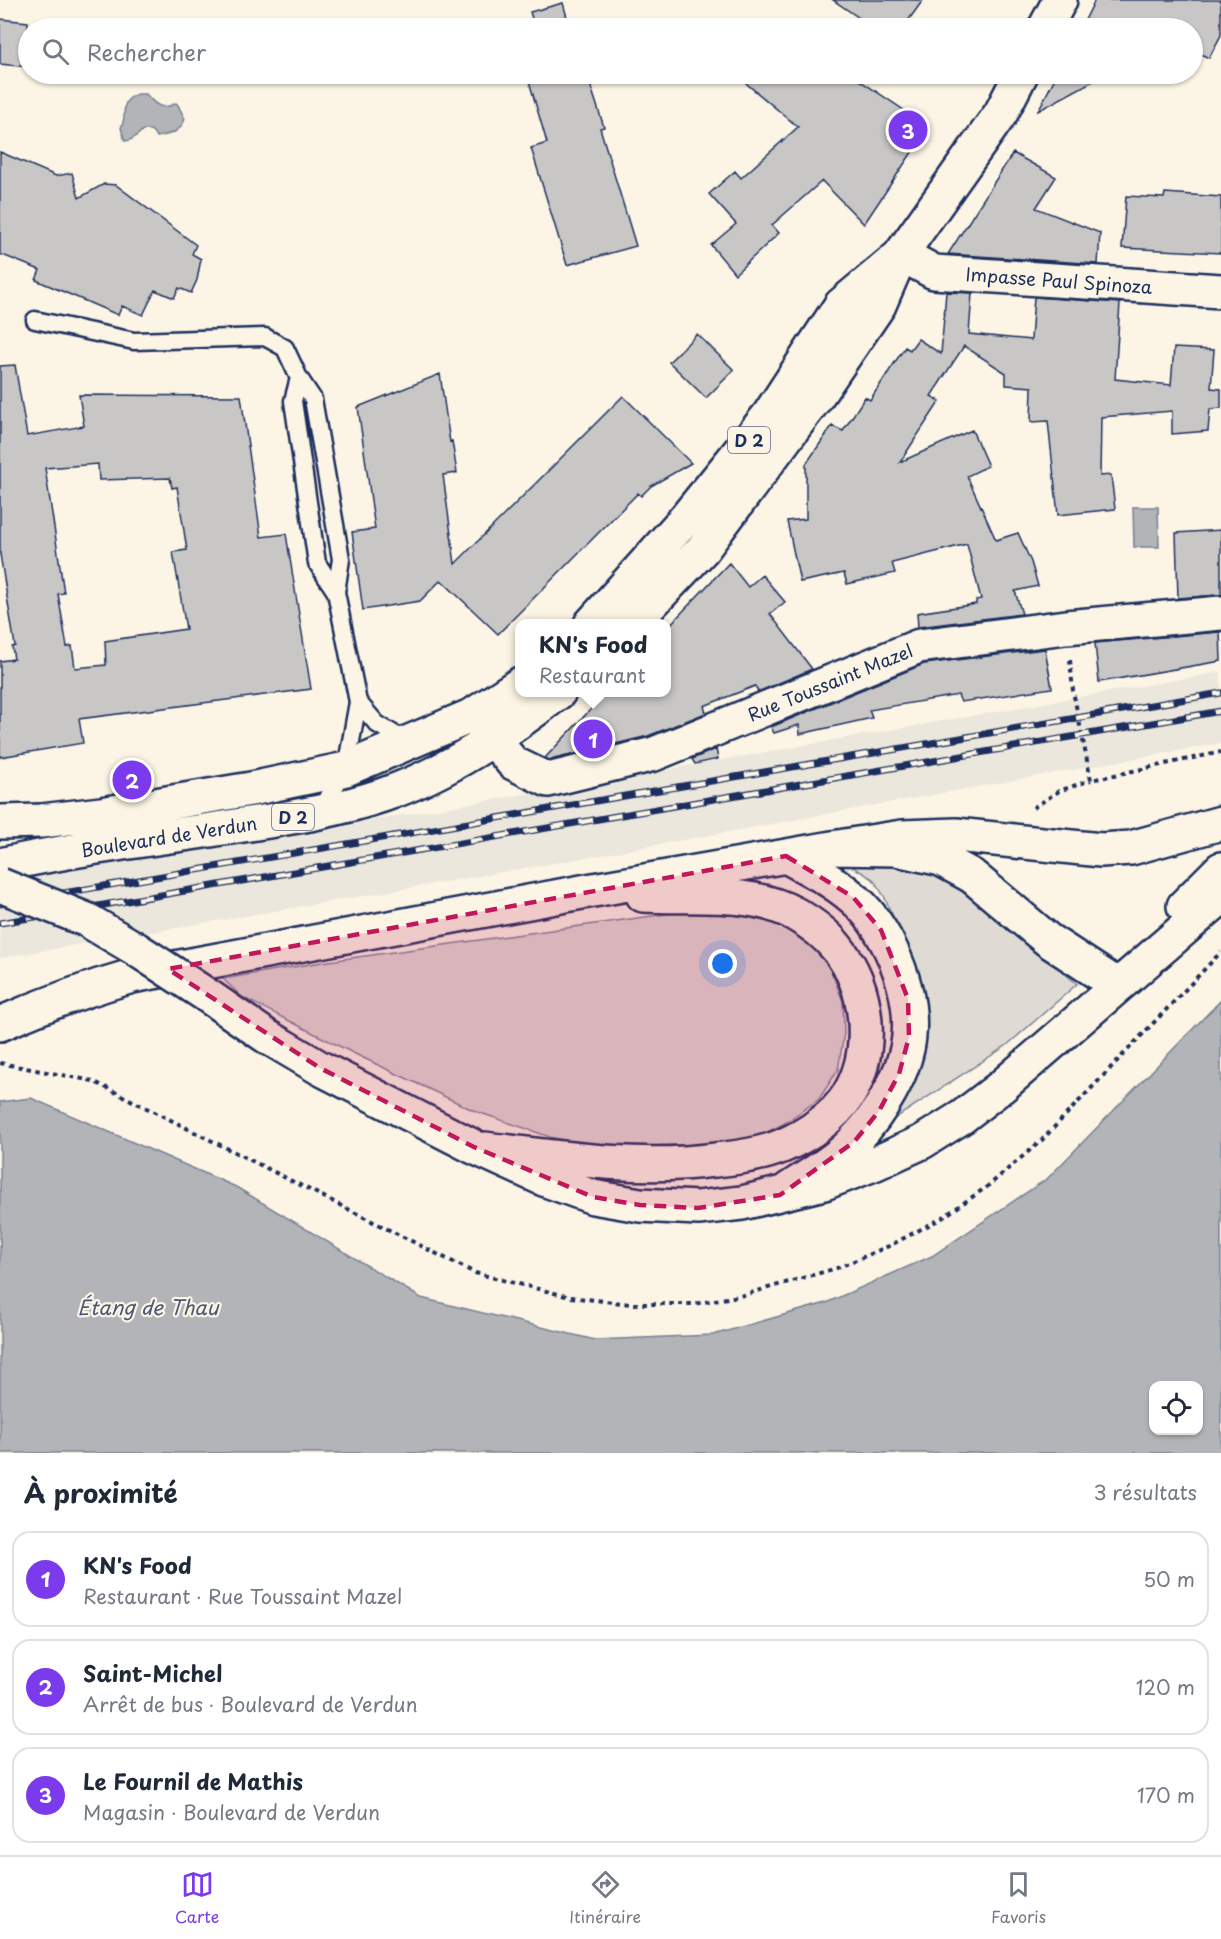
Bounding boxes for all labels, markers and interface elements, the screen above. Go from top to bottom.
search box [18,18,1203,84]
icon: search [39,35,72,68]
text: Rechercher [87,35,206,68]
pin: 3 [888,108,928,152]
street label: Impasse Paul Spinoza [965,260,1154,300]
road number: D 2 [728,427,770,453]
popup [515,619,671,697]
text: KN's Food [539,627,647,660]
street label: Rue Toussaint Mazel [743,637,917,727]
text: Restaurant [539,660,646,690]
pin: 1 [574,716,612,762]
pin: 2 [112,758,152,802]
road number: D 2 [272,804,314,830]
street label: Boulevard de Verdun [79,809,259,863]
your location [708,949,737,978]
water label: Étang de Thau [78,1292,220,1322]
map controls [1149,1381,1203,1435]
button: locate [1149,1381,1203,1435]
text: À proximité [24,1473,178,1512]
text: 3 résultats [1094,1477,1197,1507]
text: KN's Food [83,1548,192,1581]
text: 1 [41,1564,50,1594]
text: 50 m [1143,1564,1195,1594]
text: Restaurant · Rue Toussaint Mazel [83,1581,402,1611]
text: Saint-Michel [83,1656,222,1689]
text: 2 [38,1672,53,1702]
text: 120 m [1136,1672,1195,1702]
text: Arrêt de bus · Boulevard de Verdun [83,1689,418,1719]
text: Le Fournil de Mathis [83,1764,303,1797]
text: 3 [39,1780,52,1810]
text: 170 m [1137,1780,1195,1810]
text: Magasin · Boulevard de Verdun [83,1797,381,1827]
tab: Carte [175,1868,219,1928]
tab: Itinéraire [569,1868,641,1928]
tab: Favoris [991,1868,1046,1928]

